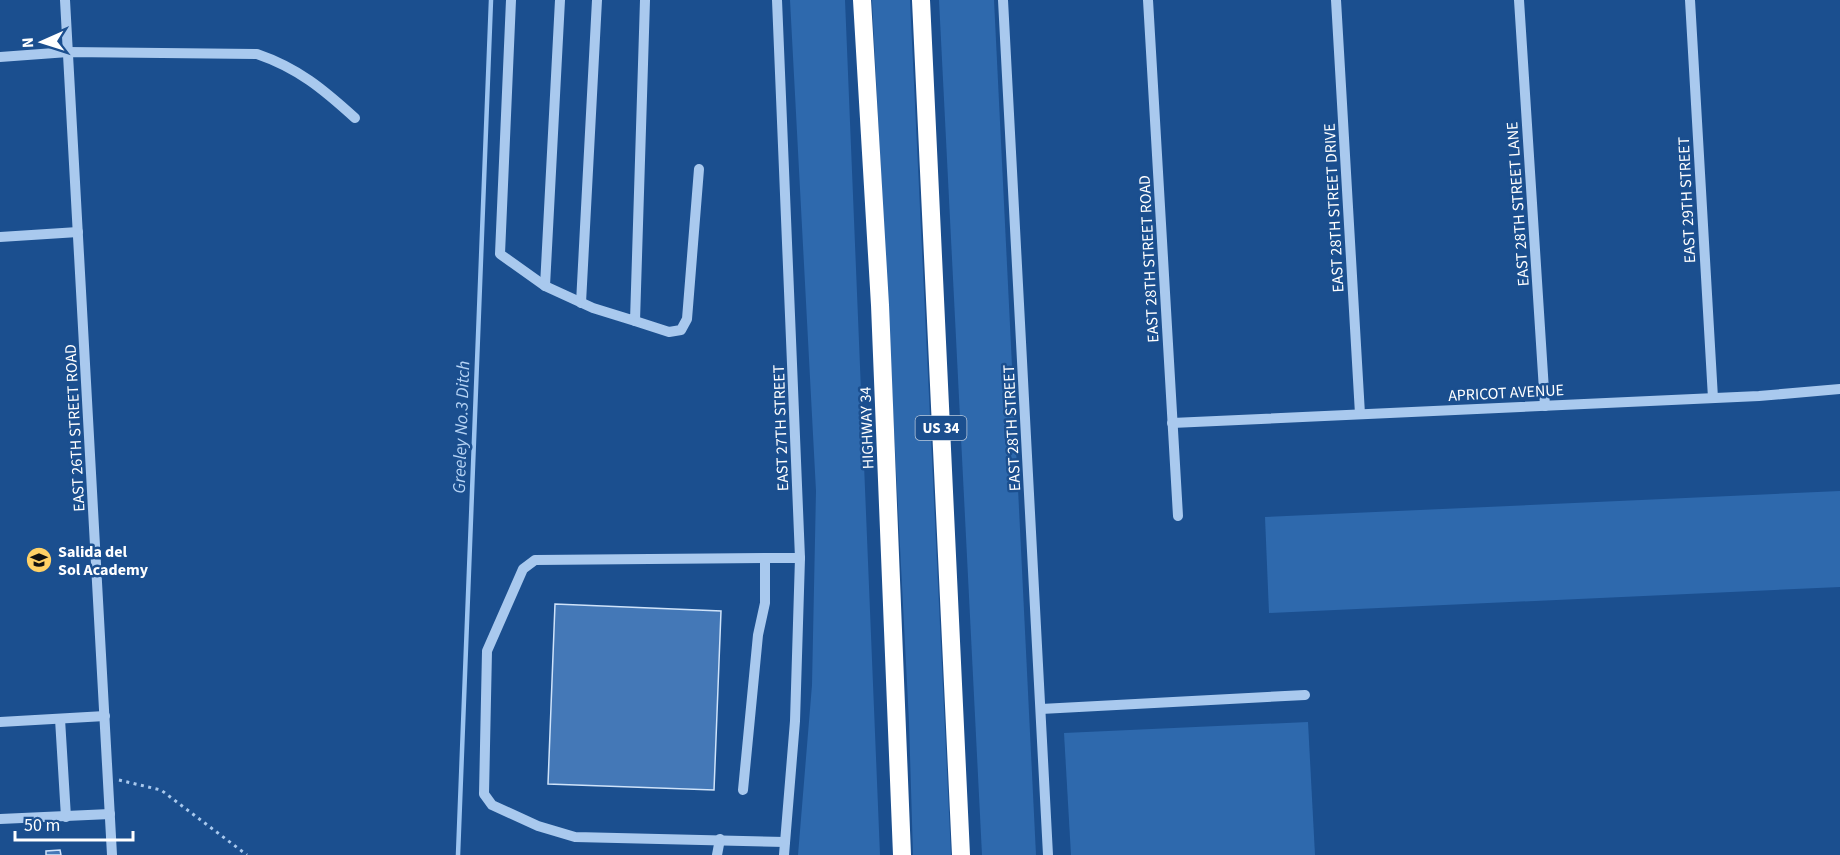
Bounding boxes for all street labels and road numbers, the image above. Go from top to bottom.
street label: EAST 28TH STREET LANE [1501,121,1535,287]
street label: EAST 28TH STREET DRIVE [1319,123,1349,293]
street label: EAST 29TH STREET [1673,136,1701,264]
street label: EAST 28TH STREET ROAD [1134,174,1164,343]
street label: EAST 26TH STREET ROAD [60,343,90,512]
street label: EAST 27TH STREET [768,364,794,492]
street label: EAST 28TH STREET [998,364,1026,492]
street label: APRICOT AVENUE [1448,379,1565,407]
street label: HIGHWAY 34 [855,386,879,470]
road number: US 34 [916,416,966,440]

